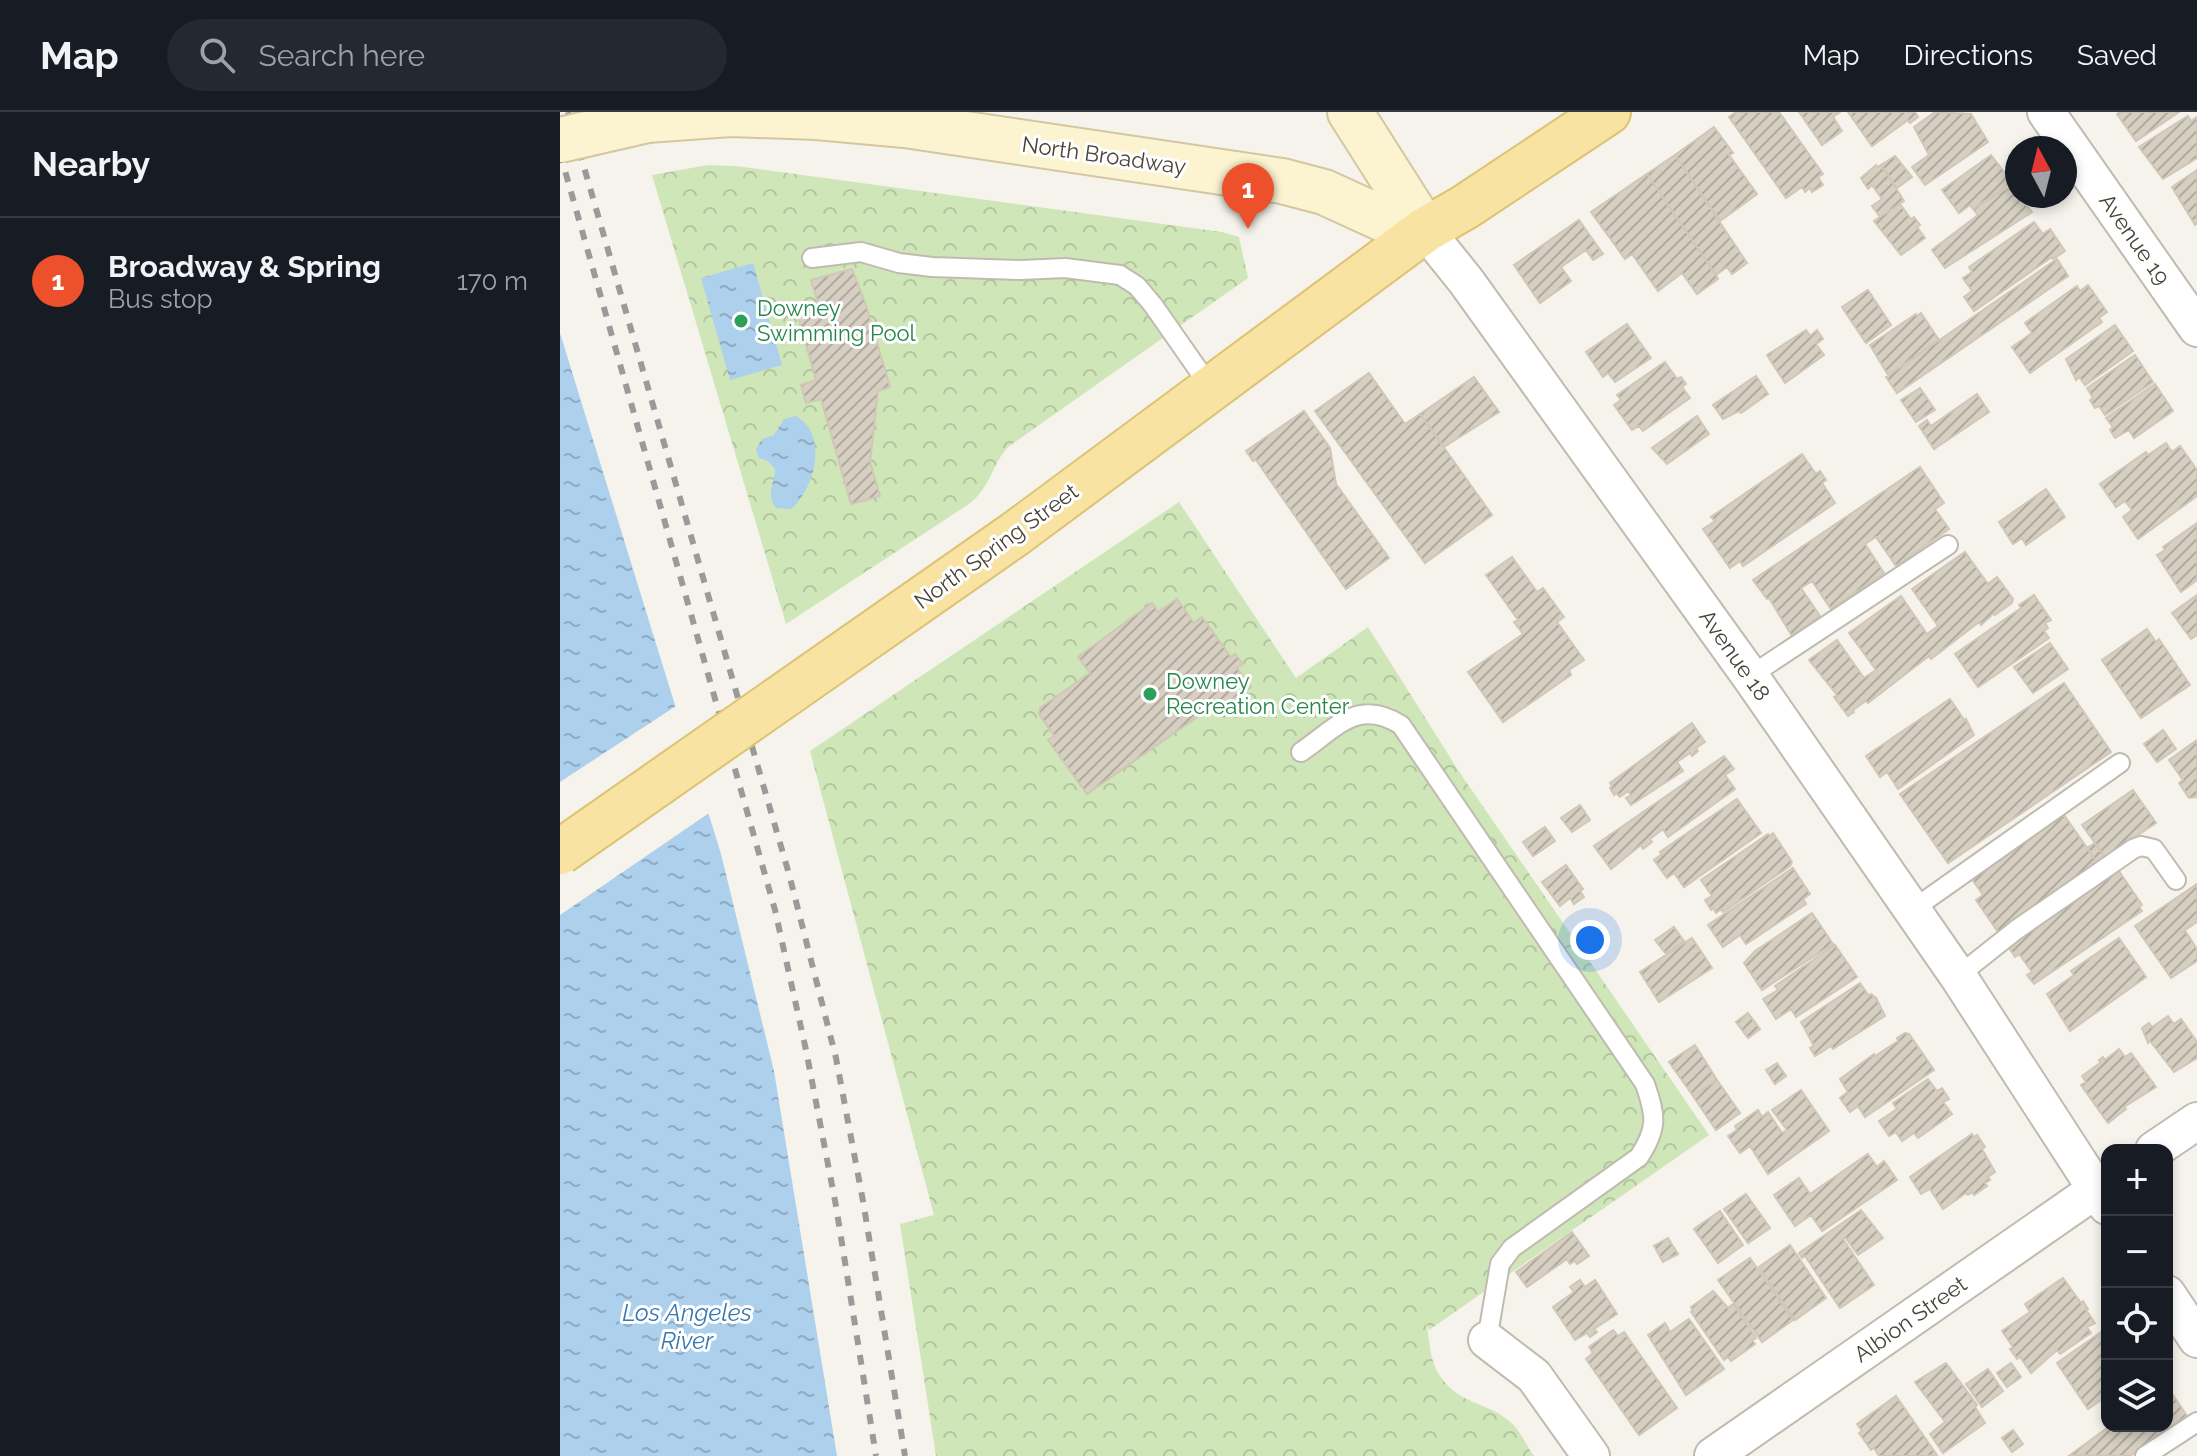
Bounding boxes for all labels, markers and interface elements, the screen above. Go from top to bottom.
search box [167,19,727,91]
text: Map [40,33,119,78]
icon: search [195,33,239,77]
text: Search here [259,38,425,73]
text: Map [1803,39,1860,72]
text: Directions [1904,39,2033,72]
text: Saved [2077,39,2157,72]
street label: North Broadway [1020,131,1188,179]
north arrow [2005,136,2077,208]
text: Nearby [32,144,150,184]
pin: 1 [1222,163,1274,229]
street label: Avenue 19 [2094,188,2176,290]
text: Broadway & Spring [108,249,381,284]
text: 1 [52,266,64,296]
text: 170 m [457,266,528,296]
text: Bus stop [108,284,213,314]
place label: Downey Swimming Pool [757,295,916,346]
marker: Downey Swimming Pool [732,312,750,330]
street label: North Spring Street [909,478,1083,614]
street label: Avenue 18 [1694,604,1776,706]
place label: Downey Recreation Center [1166,668,1350,719]
marker: Downey Recreation Center [1141,685,1159,703]
your location [1570,920,1610,960]
map controls [2101,1144,2173,1432]
button: + [2101,1144,2173,1216]
button: − [2101,1216,2173,1288]
street label: Albion Street [1849,1270,1972,1367]
button: locate [2101,1288,2173,1360]
water label: Los Angeles River [622,1298,752,1355]
button: layers [2101,1360,2173,1432]

